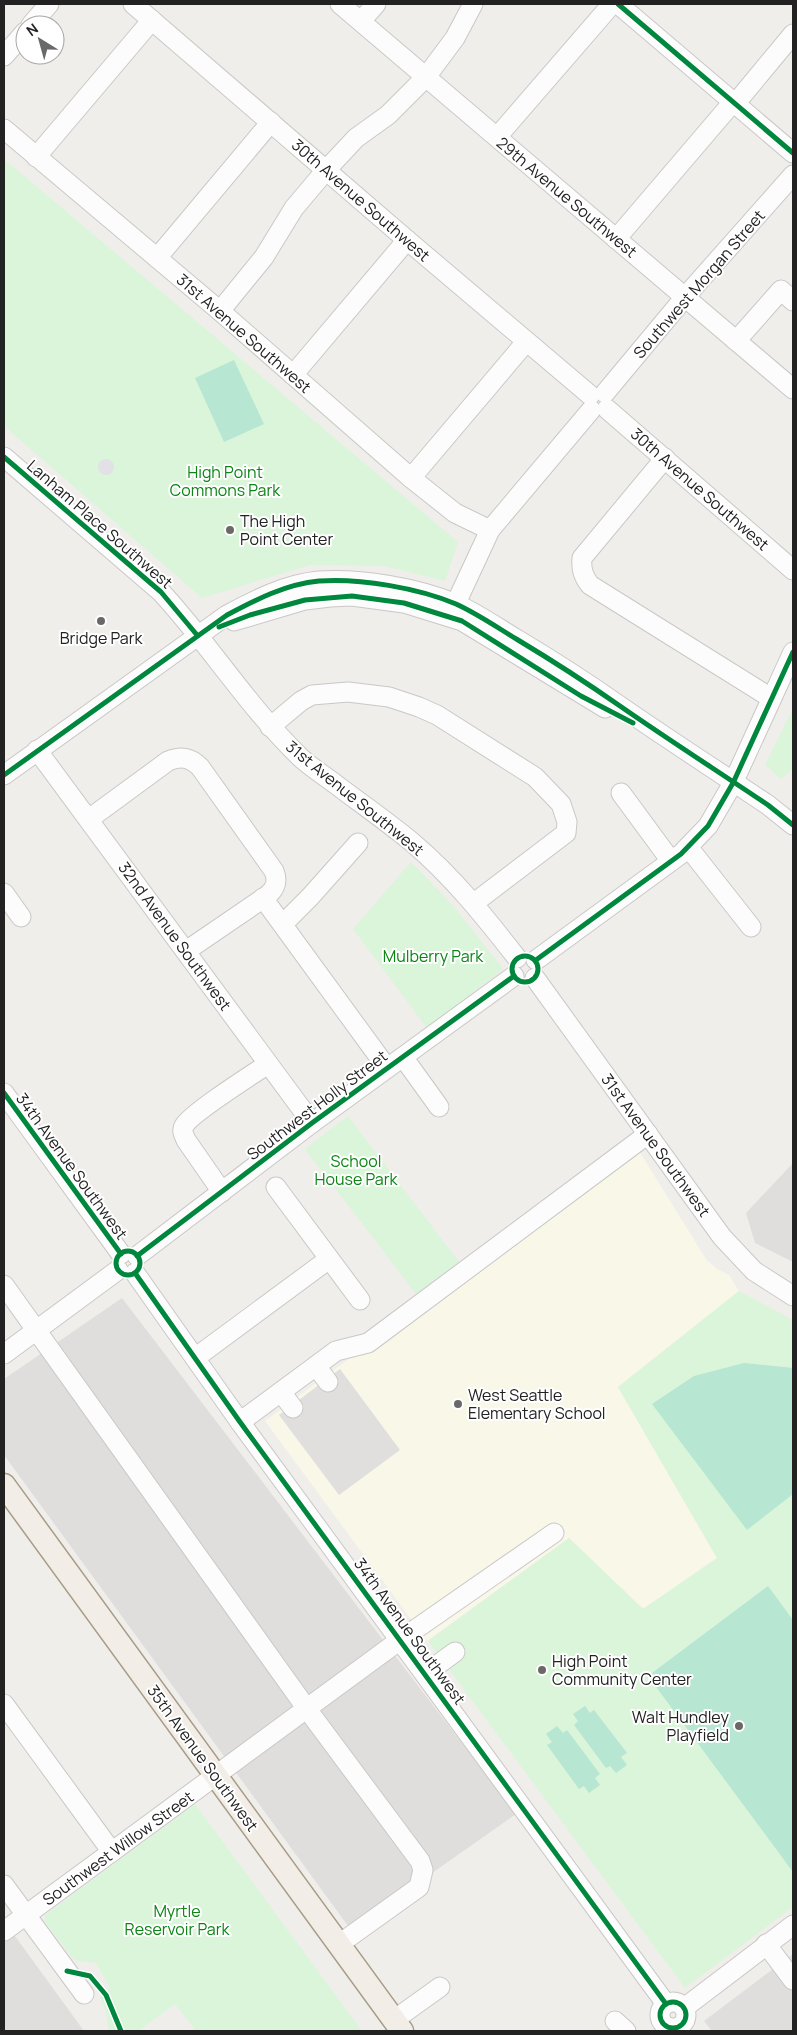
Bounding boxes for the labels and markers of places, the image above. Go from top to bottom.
place label: The High Point Center [240,510,333,550]
marker: The High Point Center [224,524,236,536]
marker: Bridge Park [95,615,107,627]
place label: Bridge Park [60,627,143,649]
place label: West Seattle Elementary School [468,1384,606,1424]
marker: West Seattle Elementary School [452,1398,464,1410]
place label: High Point Community Center [552,1650,692,1690]
marker: High Point Community Center [536,1664,548,1676]
place label: Walt Hundley Playfield [632,1706,730,1746]
marker: Walt Hundley Playfield [733,1720,745,1732]

